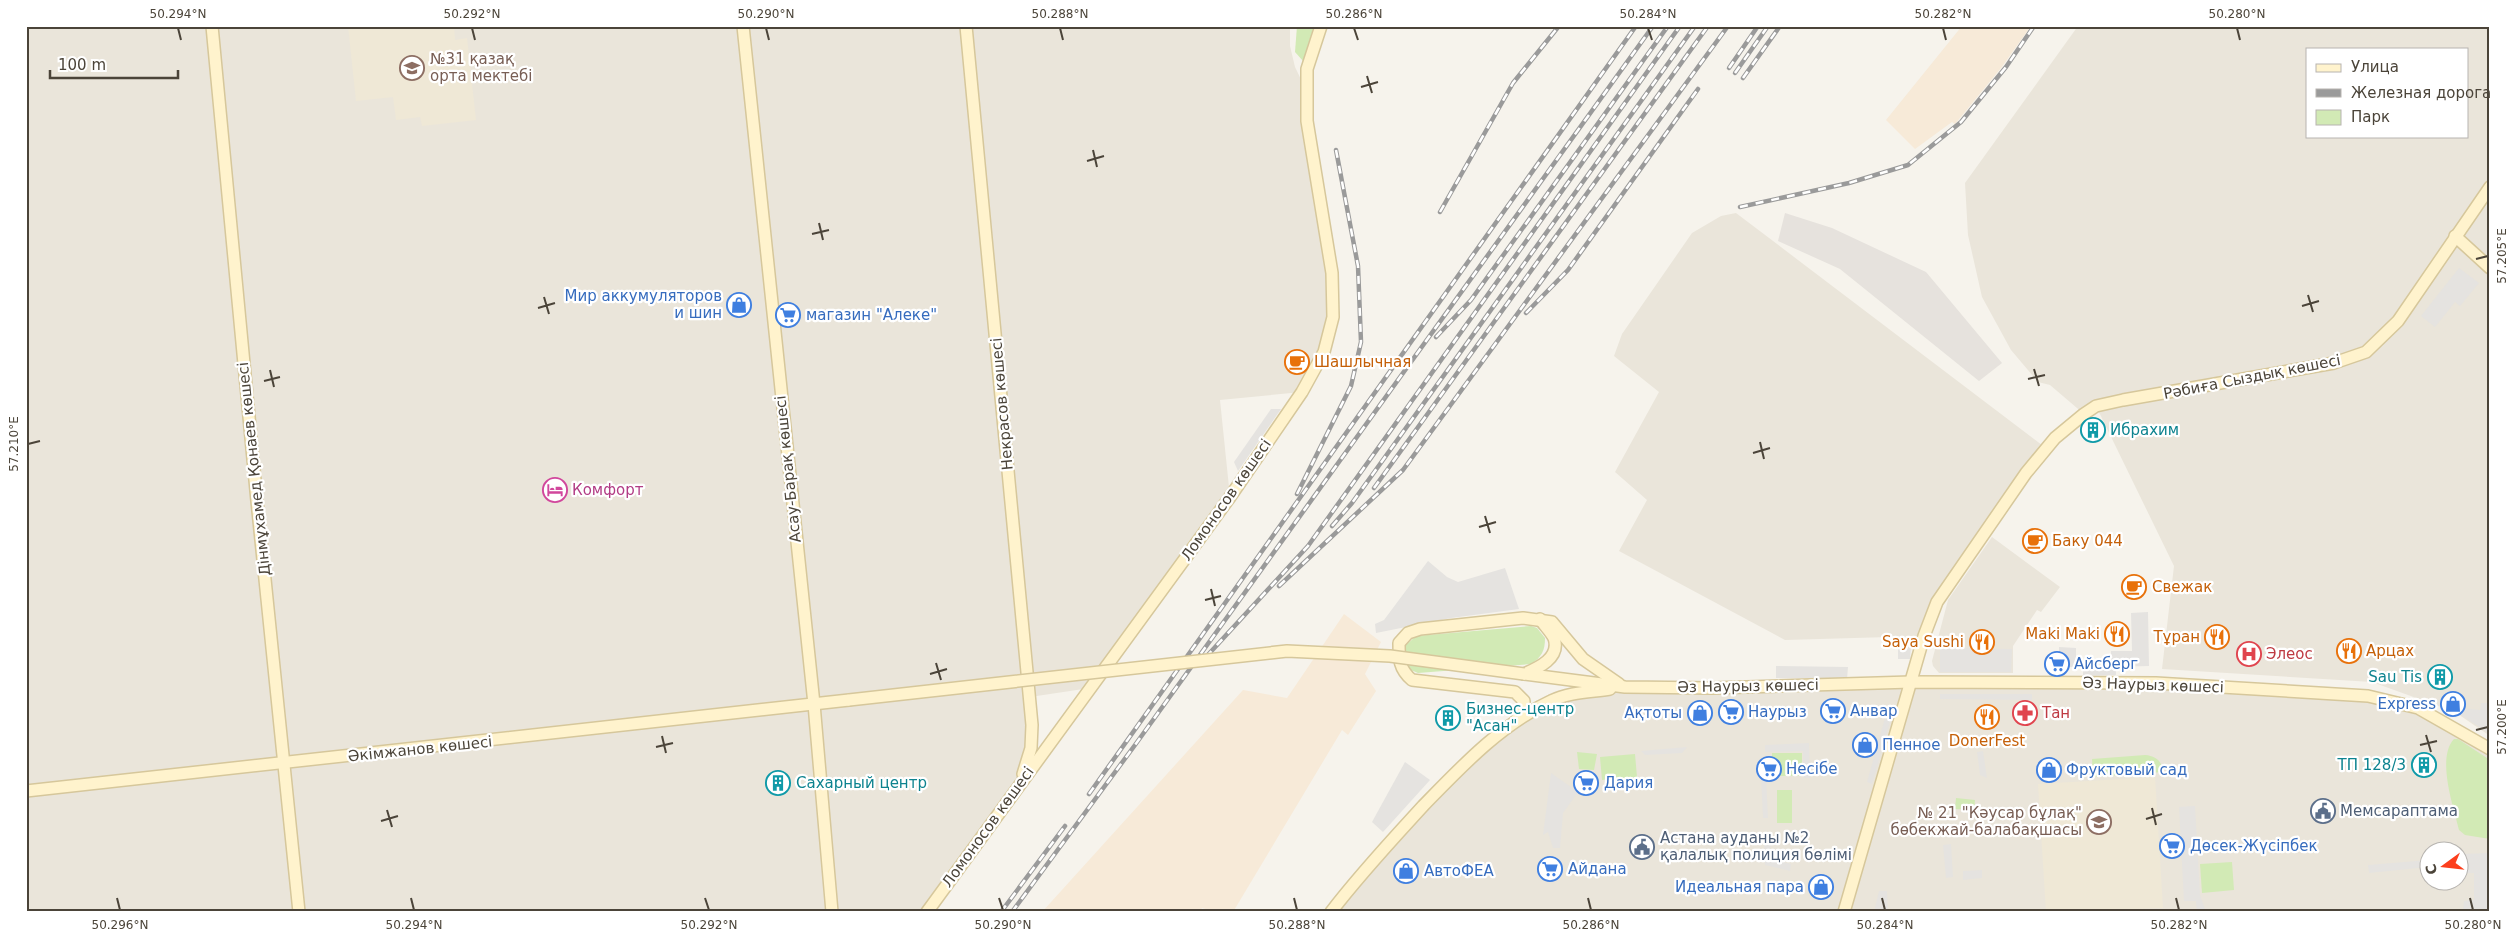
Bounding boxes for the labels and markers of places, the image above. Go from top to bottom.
place label: №31 қазақ орта мектебі [430,50,532,85]
school or university icon: №31 қазақ орта мектебі [399,55,425,81]
place label: Мир аккумуляторов и шин [565,287,722,322]
shop icon: Мир аккумуляторов и шин [726,292,752,318]
supermarket icon: магазин "Алеке" [775,302,801,328]
place label: магазин "Алеке" [806,306,937,324]
cafe icon: Шашлычная [1284,349,1310,375]
place label: Шашлычная [1314,353,1411,371]
building icon: Ибрахим [2080,417,2106,443]
place label: Ибрахим [2110,421,2179,439]
hotel icon: Комфорт [542,477,568,503]
place label: Комфорт [572,481,644,499]
cafe icon: Баку 044 [2022,528,2048,554]
place label: Баку 044 [2052,532,2123,550]
cafe icon: Свежак [2121,574,2147,600]
place label: Свежак [2152,578,2212,596]
restaurant icon: Maki Maki [2104,621,2130,647]
restaurant icon: Тұран [2204,624,2230,650]
place label: Maki Maki [2025,625,2100,643]
place label: Тұран [2152,628,2200,646]
restaurant icon: Saya Sushi [1969,629,1995,655]
place label: Saya Sushi [1882,633,1964,651]
restaurant icon: Арцах [2336,638,2362,664]
hospital icon: Элеос [2236,641,2262,667]
place label: Арцах [2366,642,2414,660]
place label: Элеос [2266,645,2313,663]
supermarket icon: Айсберг [2044,651,2070,677]
place label: Айсберг [2074,655,2138,673]
building icon: Sau Tis [2427,664,2453,690]
place label: Sau Tis [2368,668,2422,686]
shop icon: Express [2440,691,2466,717]
place label: Express [2377,695,2436,713]
supermarket icon: Анвар [1820,698,1846,724]
supermarket icon: Наурыз [1718,699,1744,725]
place label: Бизнес-центр "Асан" [1466,700,1574,735]
shop icon: Ақтоты [1687,700,1713,726]
pharmacy icon: Тан [2012,700,2038,726]
place label: Анвар [1850,702,1898,720]
place label: Наурыз [1748,703,1807,721]
place label: Ақтоты [1624,704,1682,722]
restaurant icon: DonerFest [1974,704,2000,730]
place label: Тан [2041,704,2070,722]
building icon: Бизнес-центр "Асан" [1435,705,1461,731]
shop icon: Пенное [1852,732,1878,758]
place label: DonerFest [1949,732,2025,750]
place label: Пенное [1882,736,1941,754]
building icon: ТП 128/3 [2411,752,2437,778]
supermarket icon: Несібе [1756,756,1782,782]
place label: ТП 128/3 [2337,756,2406,774]
shop icon: Фруктовый сад [2036,757,2062,783]
place label: Несібе [1786,760,1837,778]
place label: Фруктовый сад [2066,761,2187,779]
building icon: Сахарный центр [765,770,791,796]
supermarket icon: Дария [1573,770,1599,796]
place label: Сахарный центр [796,774,927,792]
place label: Дария [1604,774,1653,792]
public building icon: Мемсараптама [2310,798,2336,824]
place label: Мемсараптама [2340,802,2458,820]
place label: № 21 "Кәусар бұлақ" бөбекжай-балабақшасы [1890,804,2082,839]
school or university icon: № 21 "Кәусар бұлақ" бөбекжай-балабақшасы [2086,809,2112,835]
place label: Астана ауданы №2 қалалық полиция бөлімі [1660,829,1852,864]
supermarket icon: Дөсек-Жүсіпбек [2159,833,2185,859]
public building icon: Астана ауданы №2 қалалық полиция бөлімі [1629,834,1655,860]
place label: Дөсек-Жүсіпбек [2190,837,2318,855]
supermarket icon: Айдана [1537,856,1563,882]
shop icon: АвтоФЕА [1393,858,1419,884]
place label: Айдана [1568,860,1627,878]
place label: АвтоФЕА [1424,862,1494,880]
shop icon: Идеальная пара [1808,874,1834,900]
place label: Идеальная пара [1675,878,1804,896]

